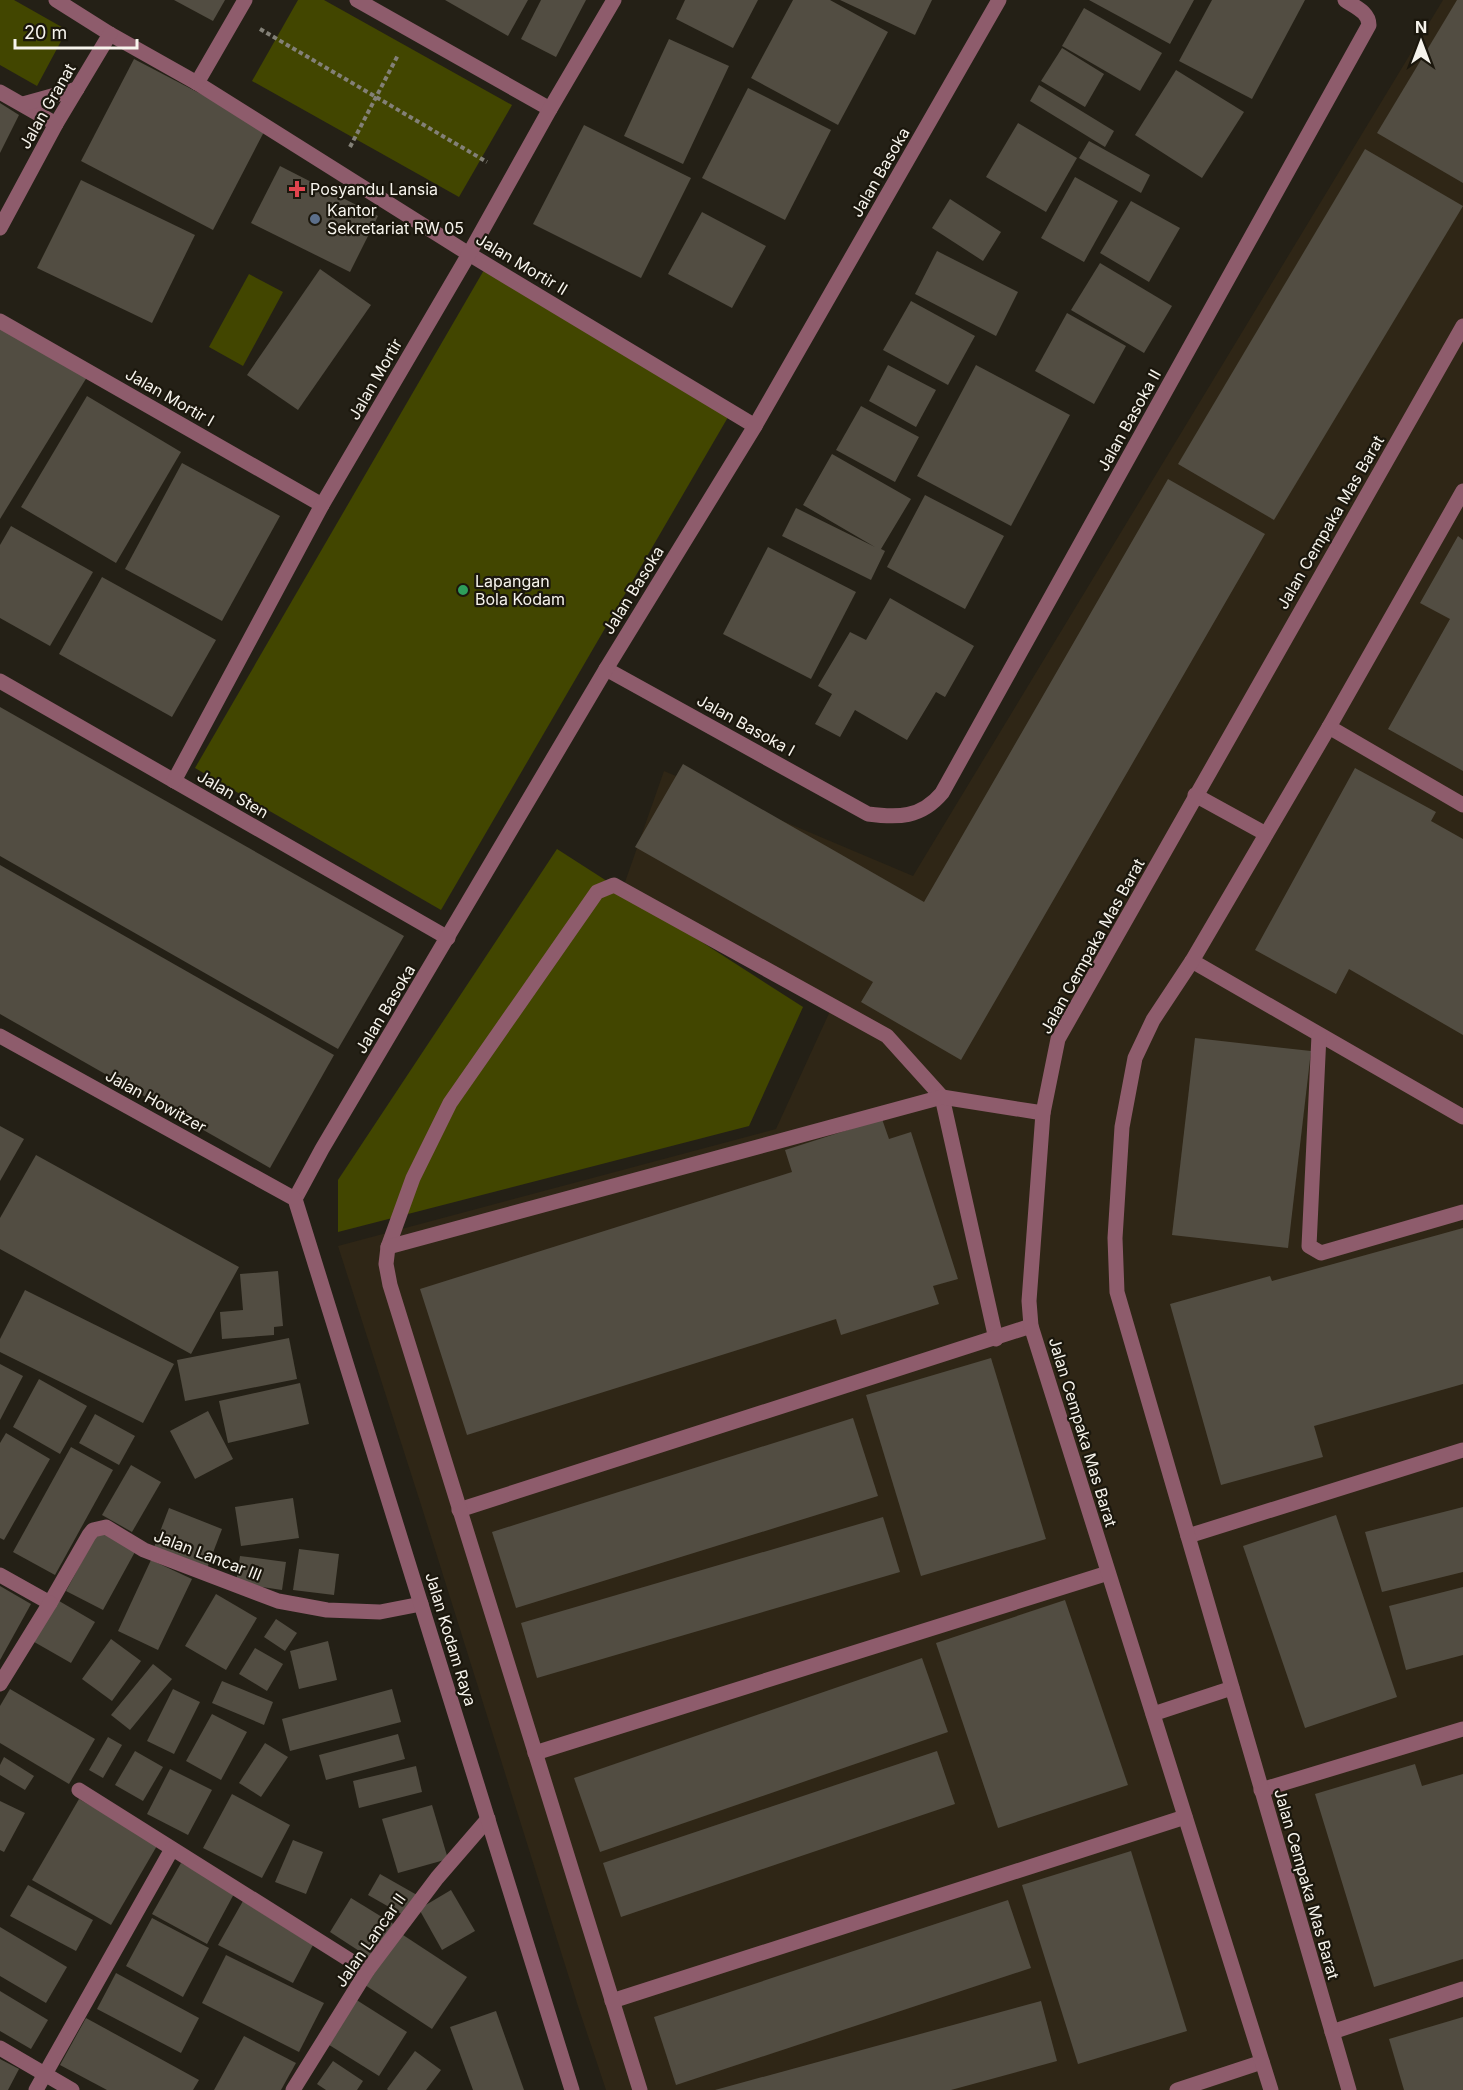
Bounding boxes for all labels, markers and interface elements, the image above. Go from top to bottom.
scale bar [15,12,136,50]
north arrow [1391,12,1451,72]
text: N [1415,17,1427,37]
text: 20 m [24,22,67,43]
street label: Jalan Granat [14,60,80,152]
street label: Jalan Basoka [846,124,914,220]
place label: Posyandu Lansia [310,179,438,199]
marker: Posyandu Lansia [288,180,306,198]
place label: Kantor Sekretariat RW 05 [327,200,464,238]
marker: Kantor Sekretariat RW 05 [308,212,322,226]
street label: Jalan Mortir II [472,229,572,299]
street label: Jalan Mortir [344,335,406,423]
street label: Jalan Mortir I [122,364,218,430]
street label: Jalan Basoka II [1093,366,1165,474]
street label: Jalan Cempaka Mas Barat [1272,432,1388,612]
street label: Jalan Basoka [598,542,668,638]
place label: Lapangan Bola Kodam [475,571,565,609]
marker: Lapangan Bola Kodam [456,583,470,597]
street label: Jalan Basoka I [693,690,799,760]
street label: Jalan Sten [194,766,272,822]
street label: Jalan Cempaka Mas Barat [1035,855,1149,1037]
street label: Jalan Basoka [351,961,419,1057]
street label: Jalan Howitzer [102,1065,210,1137]
street label: Jalan Cempaka Mas Barat [1045,1335,1121,1529]
street label: Jalan Lancar III [151,1525,265,1585]
street label: Jalan Kodam Raya [421,1570,481,1708]
street label: Jalan Cempaka Mas Barat [1270,1786,1344,1982]
street label: Jalan Lancar II [330,1889,410,1991]

